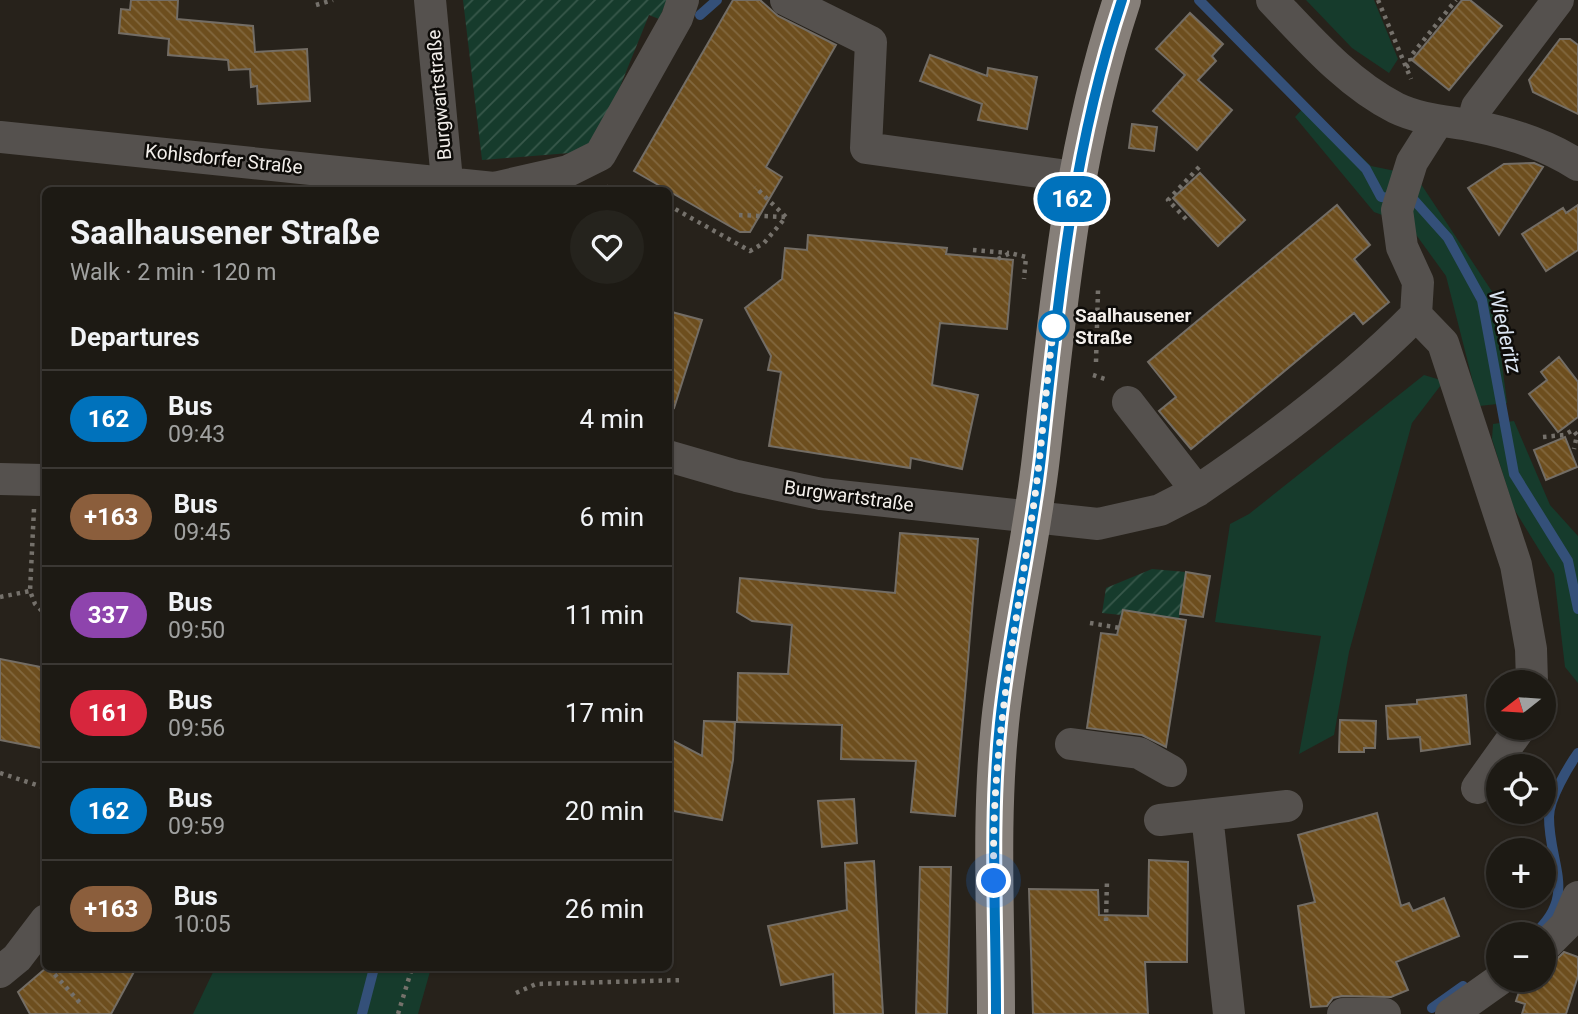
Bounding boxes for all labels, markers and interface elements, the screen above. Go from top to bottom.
street label: Burgwartstraße [422,29,456,161]
street label: Kohlsdorfer Straße [144,139,304,179]
line badge: 162 [1032,176,1112,222]
text: 162 [1051,185,1093,213]
button: heart [570,210,644,284]
text: Saalhausener Straße [70,213,380,252]
text: Walk · 2 min · 120 m [70,259,276,286]
water label: Wiederitz [1484,288,1526,376]
place label: Saalhausener Straße [1075,304,1191,349]
marker: Saalhausener Straße [1039,311,1069,341]
text: Departures [70,322,200,352]
text: Bus [168,391,213,421]
text: 4 min [579,404,644,434]
text: 162 [88,405,129,433]
text: 09:43 [168,421,225,448]
street label: Burgwartstraße [783,476,915,516]
text: Bus [173,489,218,519]
text: 6 min [579,502,644,532]
text: +163 [84,503,138,531]
text: 09:45 [173,519,231,546]
text: Bus [168,587,213,617]
text: 11 min [565,600,644,630]
text: 337 [88,601,129,629]
text: 09:50 [168,617,225,644]
north arrow [1486,670,1556,740]
map controls [1486,670,1556,992]
text: Bus [168,685,213,715]
text: 17 min [565,698,644,728]
text: 161 [88,699,129,727]
text: 09:56 [168,715,225,742]
button: locate [1486,754,1556,824]
text: Bus [168,783,213,813]
text: 20 min [565,796,644,826]
text: 162 [88,797,129,825]
text: 09:59 [168,813,225,840]
button: + [1486,838,1556,908]
your location [976,863,1011,898]
text: Bus [173,881,218,911]
text: 26 min [565,894,644,924]
text: +163 [84,895,138,923]
text: 10:05 [173,911,231,938]
button: − [1486,922,1556,992]

